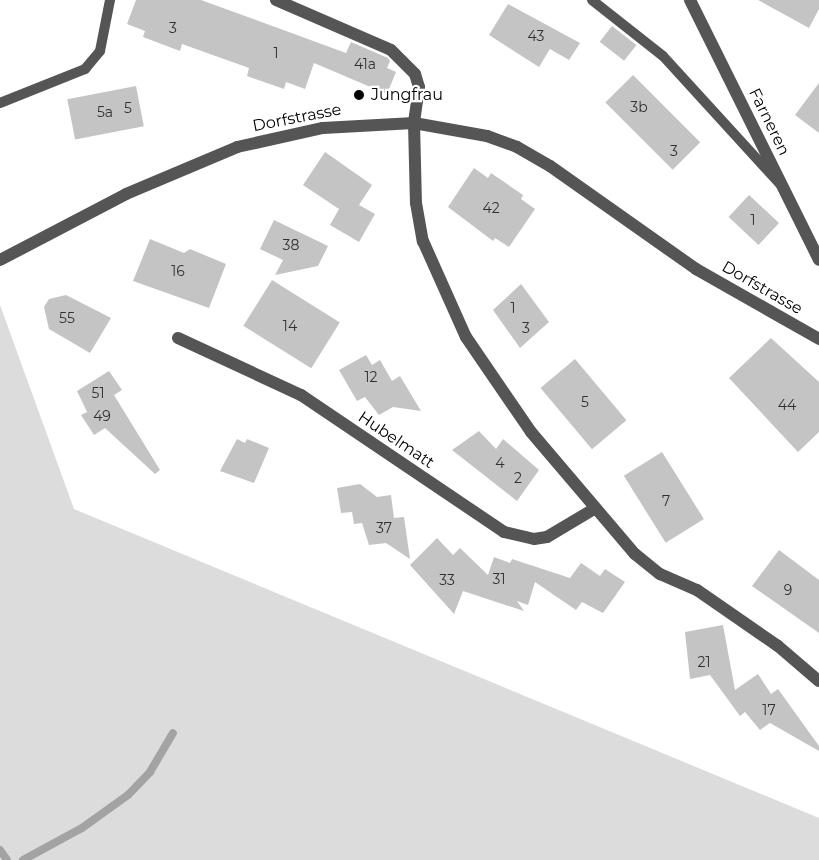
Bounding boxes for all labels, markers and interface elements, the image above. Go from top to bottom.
house number: 3 [169,20,177,36]
house number: 43 [528,28,544,44]
house number: 1 [273,45,279,61]
house number: 41a [354,56,376,72]
place label: Jungfrau [371,85,443,105]
street label: Farneren [744,85,794,159]
marker: Jungfrau [352,88,366,102]
house number: 3b [630,99,648,115]
house number: 5 [124,100,132,116]
street label: Dorfstrasse [251,100,343,136]
house number: 5a [97,104,113,120]
house number: 3 [670,143,678,159]
house number: 42 [482,200,500,216]
house number: 1 [750,212,756,228]
house number: 38 [283,237,299,253]
street label: Dorfstrasse [718,257,806,319]
house number: 16 [171,263,185,279]
house number: 1 [510,300,516,316]
house number: 55 [59,310,75,326]
house number: 14 [283,318,297,334]
house number: 3 [522,320,530,336]
house number: 12 [364,369,378,385]
house number: 51 [92,385,104,401]
house number: 5 [581,394,589,410]
house number: 44 [778,397,796,413]
house number: 49 [93,408,111,424]
street label: Hubelmatt [354,408,438,472]
house number: 4 [495,455,505,471]
house number: 2 [514,470,522,486]
house number: 7 [662,493,670,509]
house number: 37 [376,520,392,536]
house number: 31 [493,571,505,587]
house number: 33 [439,572,455,588]
house number: 9 [784,582,792,598]
house number: 21 [697,654,711,670]
house number: 17 [762,702,776,718]

